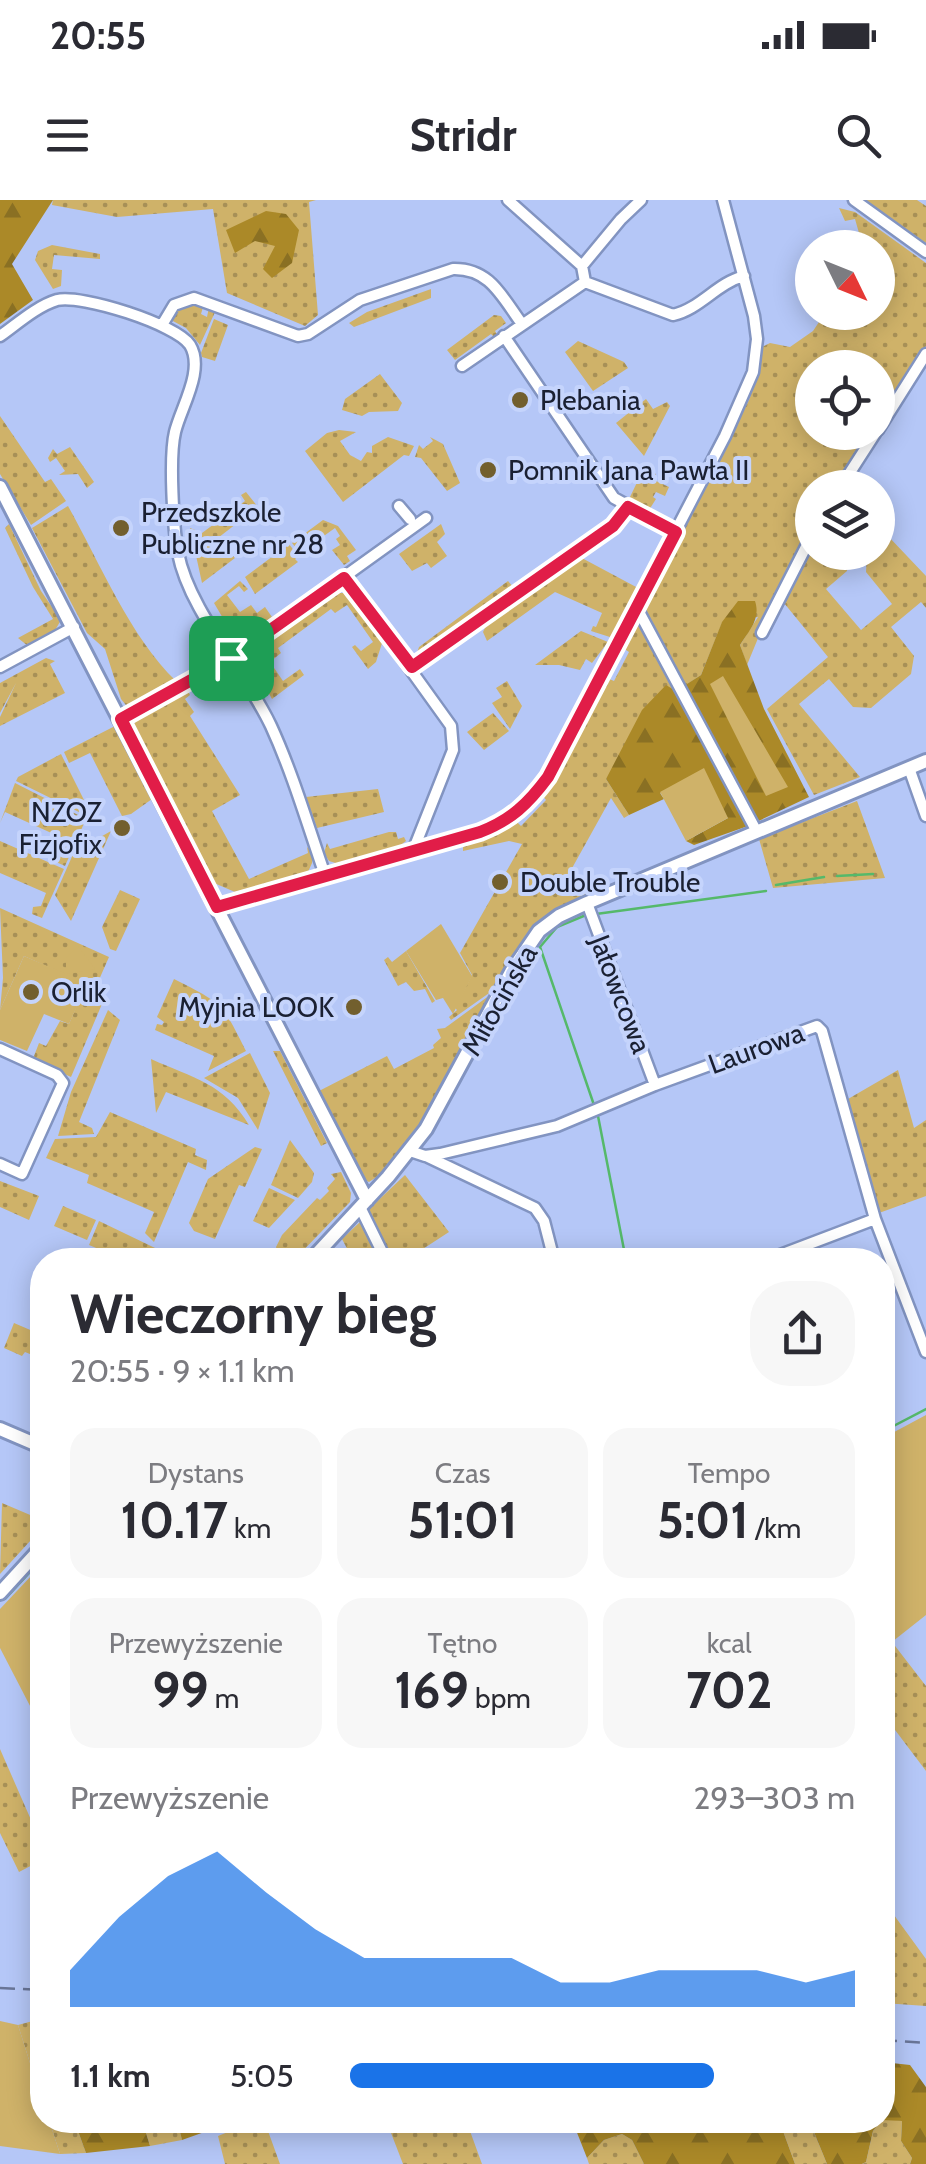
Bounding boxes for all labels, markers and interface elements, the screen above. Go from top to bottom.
text: 20:55 [50,12,146,59]
icon: menu [40,108,95,163]
text: Stridr [409,108,517,162]
icon: search [831,108,886,163]
north arrow [795,230,895,330]
map controls [795,230,895,570]
button: locate [795,350,895,450]
place label: Plebania [540,383,641,417]
marker: Plebania [509,389,531,411]
place label: Pomnik Jana Pawła II [508,453,749,487]
marker: Pomnik Jana Pawła II [477,459,499,481]
button: layers [795,470,895,570]
place label: Przedszkole Publiczne nr 28 [141,495,324,561]
marker: Przedszkole Publiczne nr 28 [110,517,132,539]
pin [189,616,274,701]
icon: arrive [204,631,259,686]
place label: NZOZ Fizjofix [19,795,103,861]
marker: NZOZ Fizjofix [111,817,133,839]
place label: Double Trouble [520,865,700,899]
marker: Double Trouble [489,871,511,893]
street label: Jałowcowa [583,929,659,1058]
street label: Miłocińska [454,938,545,1061]
place label: Orlik [51,975,107,1009]
marker: Orlik [20,981,42,1003]
place label: Myjnia LOOK [178,990,334,1024]
marker: Myjnia LOOK [343,996,365,1018]
street label: Laurowa [703,1015,809,1081]
text: Wieczorny bieg [70,1280,436,1347]
button: share [750,1281,855,1386]
text: 20:55 · 9 × 1.1 km [70,1351,295,1390]
text: Dystans [148,1456,244,1490]
text: Czas [435,1456,490,1490]
text: Tempo [688,1456,770,1490]
text: 10.17 [120,1490,228,1551]
text: 51:01 [407,1490,518,1551]
text: 5:01 [657,1490,749,1551]
text: km [228,1511,271,1545]
text: /km [749,1511,801,1545]
text: Przewyższenie [109,1626,283,1660]
text: Tętno [428,1626,497,1660]
text: kcal [707,1626,752,1660]
text: 99 [152,1660,209,1721]
text: 169 [394,1660,469,1721]
text: 702 [686,1660,773,1721]
text: m [209,1681,239,1715]
text: bpm [469,1681,531,1715]
text: Przewyższenie [70,1778,269,1817]
text: 293–303 m [694,1778,855,1817]
text: 1.1 km [70,2056,151,2095]
text: 5:05 [230,2056,294,2095]

